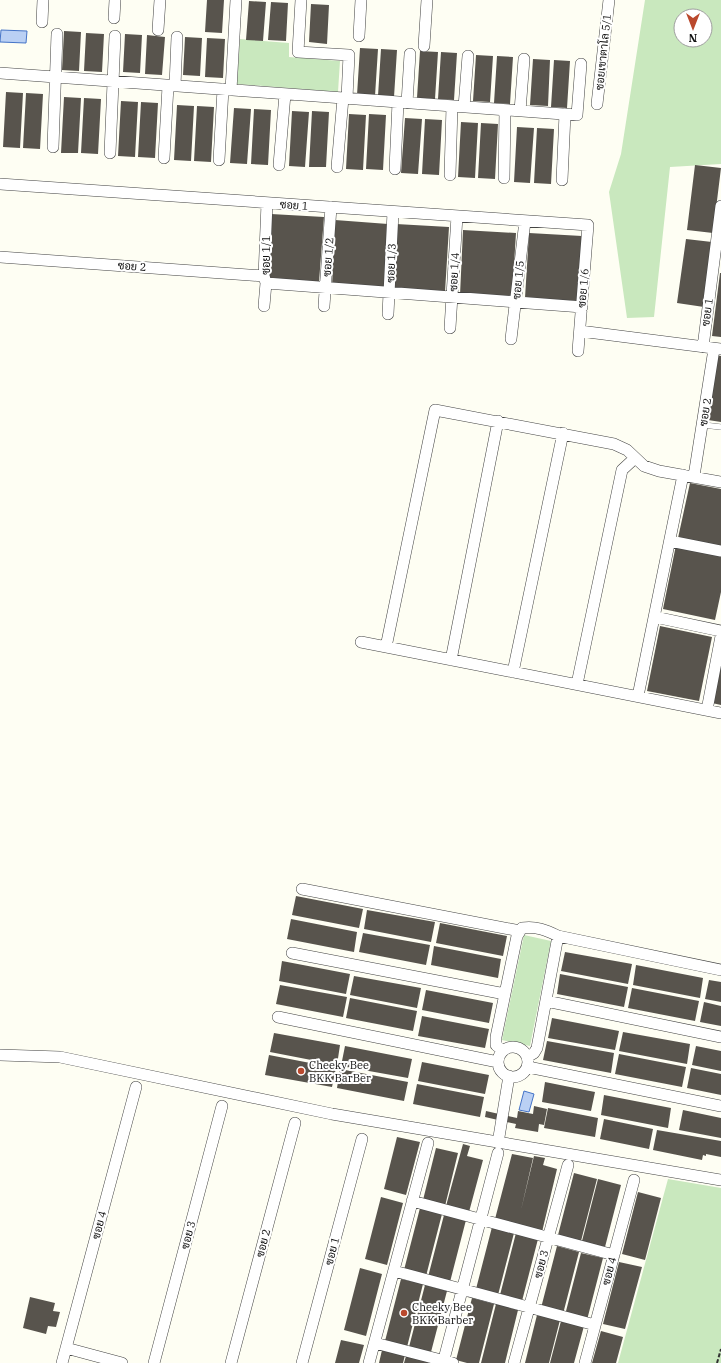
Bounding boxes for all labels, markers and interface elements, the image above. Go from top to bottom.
north arrow [673,8,713,48]
street label: ซอยเขาตาโล 5/1 [591,13,614,91]
text: N [688,31,697,45]
street label: ซอย 1 [279,197,309,213]
street label: ซอย 1/1 [259,235,273,275]
street label: ซอย 1/2 [320,237,336,277]
street label: ซอย 1/3 [383,243,399,283]
street label: ซอย 1/4 [446,252,462,292]
street label: ซอย 2 [117,258,147,274]
street label: ซอย 1/5 [509,260,527,300]
street label: ซอย 1/6 [574,268,592,308]
street label: ซอย 1 [698,297,716,327]
street label: ซอย 2 [696,397,714,427]
place label: Cheeky Bee BKK BarBer [309,1058,371,1085]
marker: Cheeky Bee BKK BarBer [296,1066,306,1076]
street label: ซอย 4 [89,1209,110,1241]
street label: ซอย 3 [178,1219,198,1251]
street label: ซอย 2 [253,1227,273,1259]
street label: ซอย 1 [322,1235,342,1267]
street label: ซอย 3 [531,1248,551,1280]
street label: ซอย 4 [599,1255,620,1287]
place label: Cheeky Bee BKK Barber [412,1300,473,1327]
marker: Cheeky Bee BKK Barber [399,1308,409,1318]

